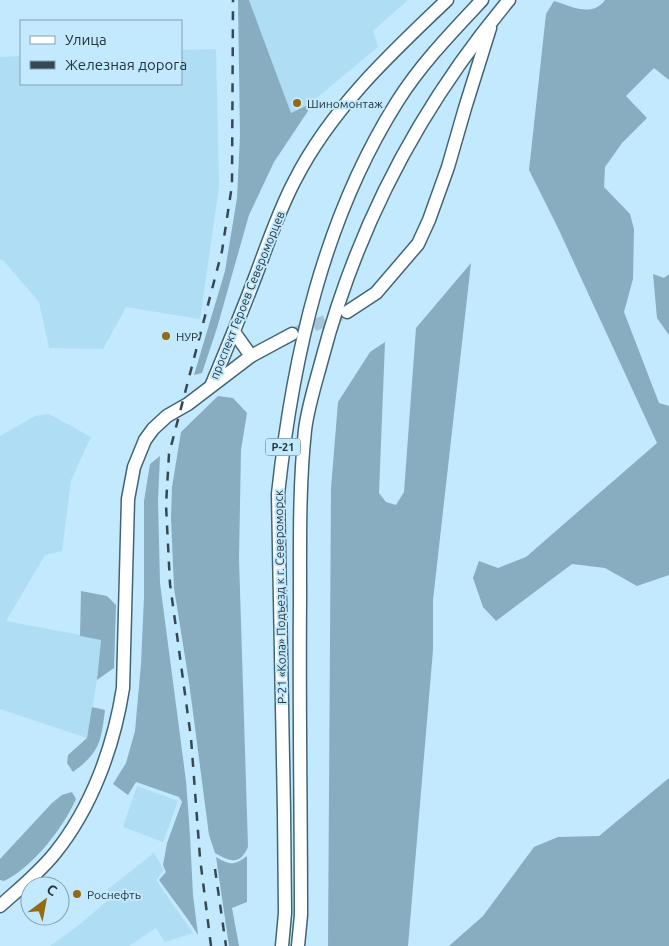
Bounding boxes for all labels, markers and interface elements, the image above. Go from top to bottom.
legend [20,20,182,85]
text: Улица [65,31,107,48]
text: Железная дорога [65,56,187,73]
marker: Шиномонтаж [291,97,303,109]
place label: Шиномонтаж [307,97,383,110]
street label: проспект Героев Североморцев [207,209,287,381]
marker: НУР [160,330,172,342]
place label: НУР [176,330,198,343]
road number: Р-21 [266,438,300,456]
street label: Р-21 «Кола» Подъезд к г. Североморск [272,490,288,704]
north arrow [20,876,70,926]
text: С [44,881,60,899]
marker: Роснефть [71,888,83,900]
place label: Роснефть [87,888,141,901]

